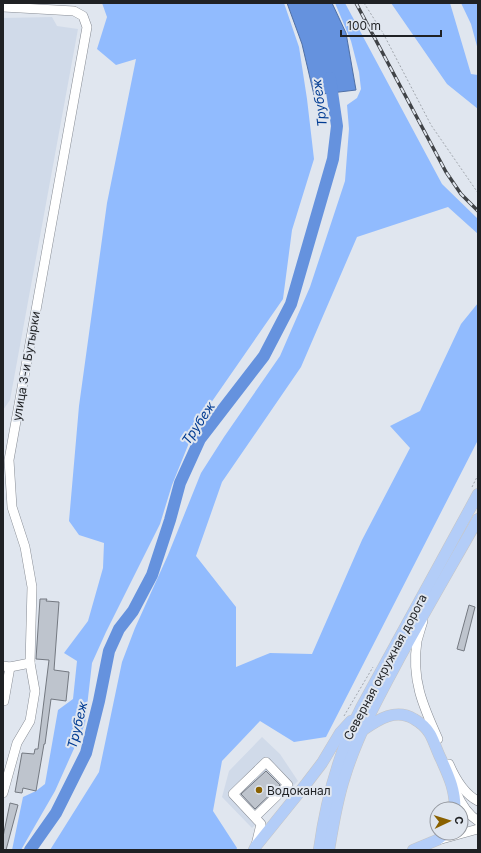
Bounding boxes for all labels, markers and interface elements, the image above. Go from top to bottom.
scale bar [341,12,441,38]
text: 100 m [347,18,381,33]
water label: Трубеж [308,78,330,128]
street label: улица 3-и Бутырки [9,310,43,422]
water label: Трубеж [178,398,218,447]
street label: Северная окружная дорога [340,591,430,743]
water label: Трубеж [63,699,91,750]
place label: Водоканал [267,783,331,798]
marker: Водоканал [254,785,264,795]
north arrow [429,801,469,841]
text: С [452,816,466,825]

